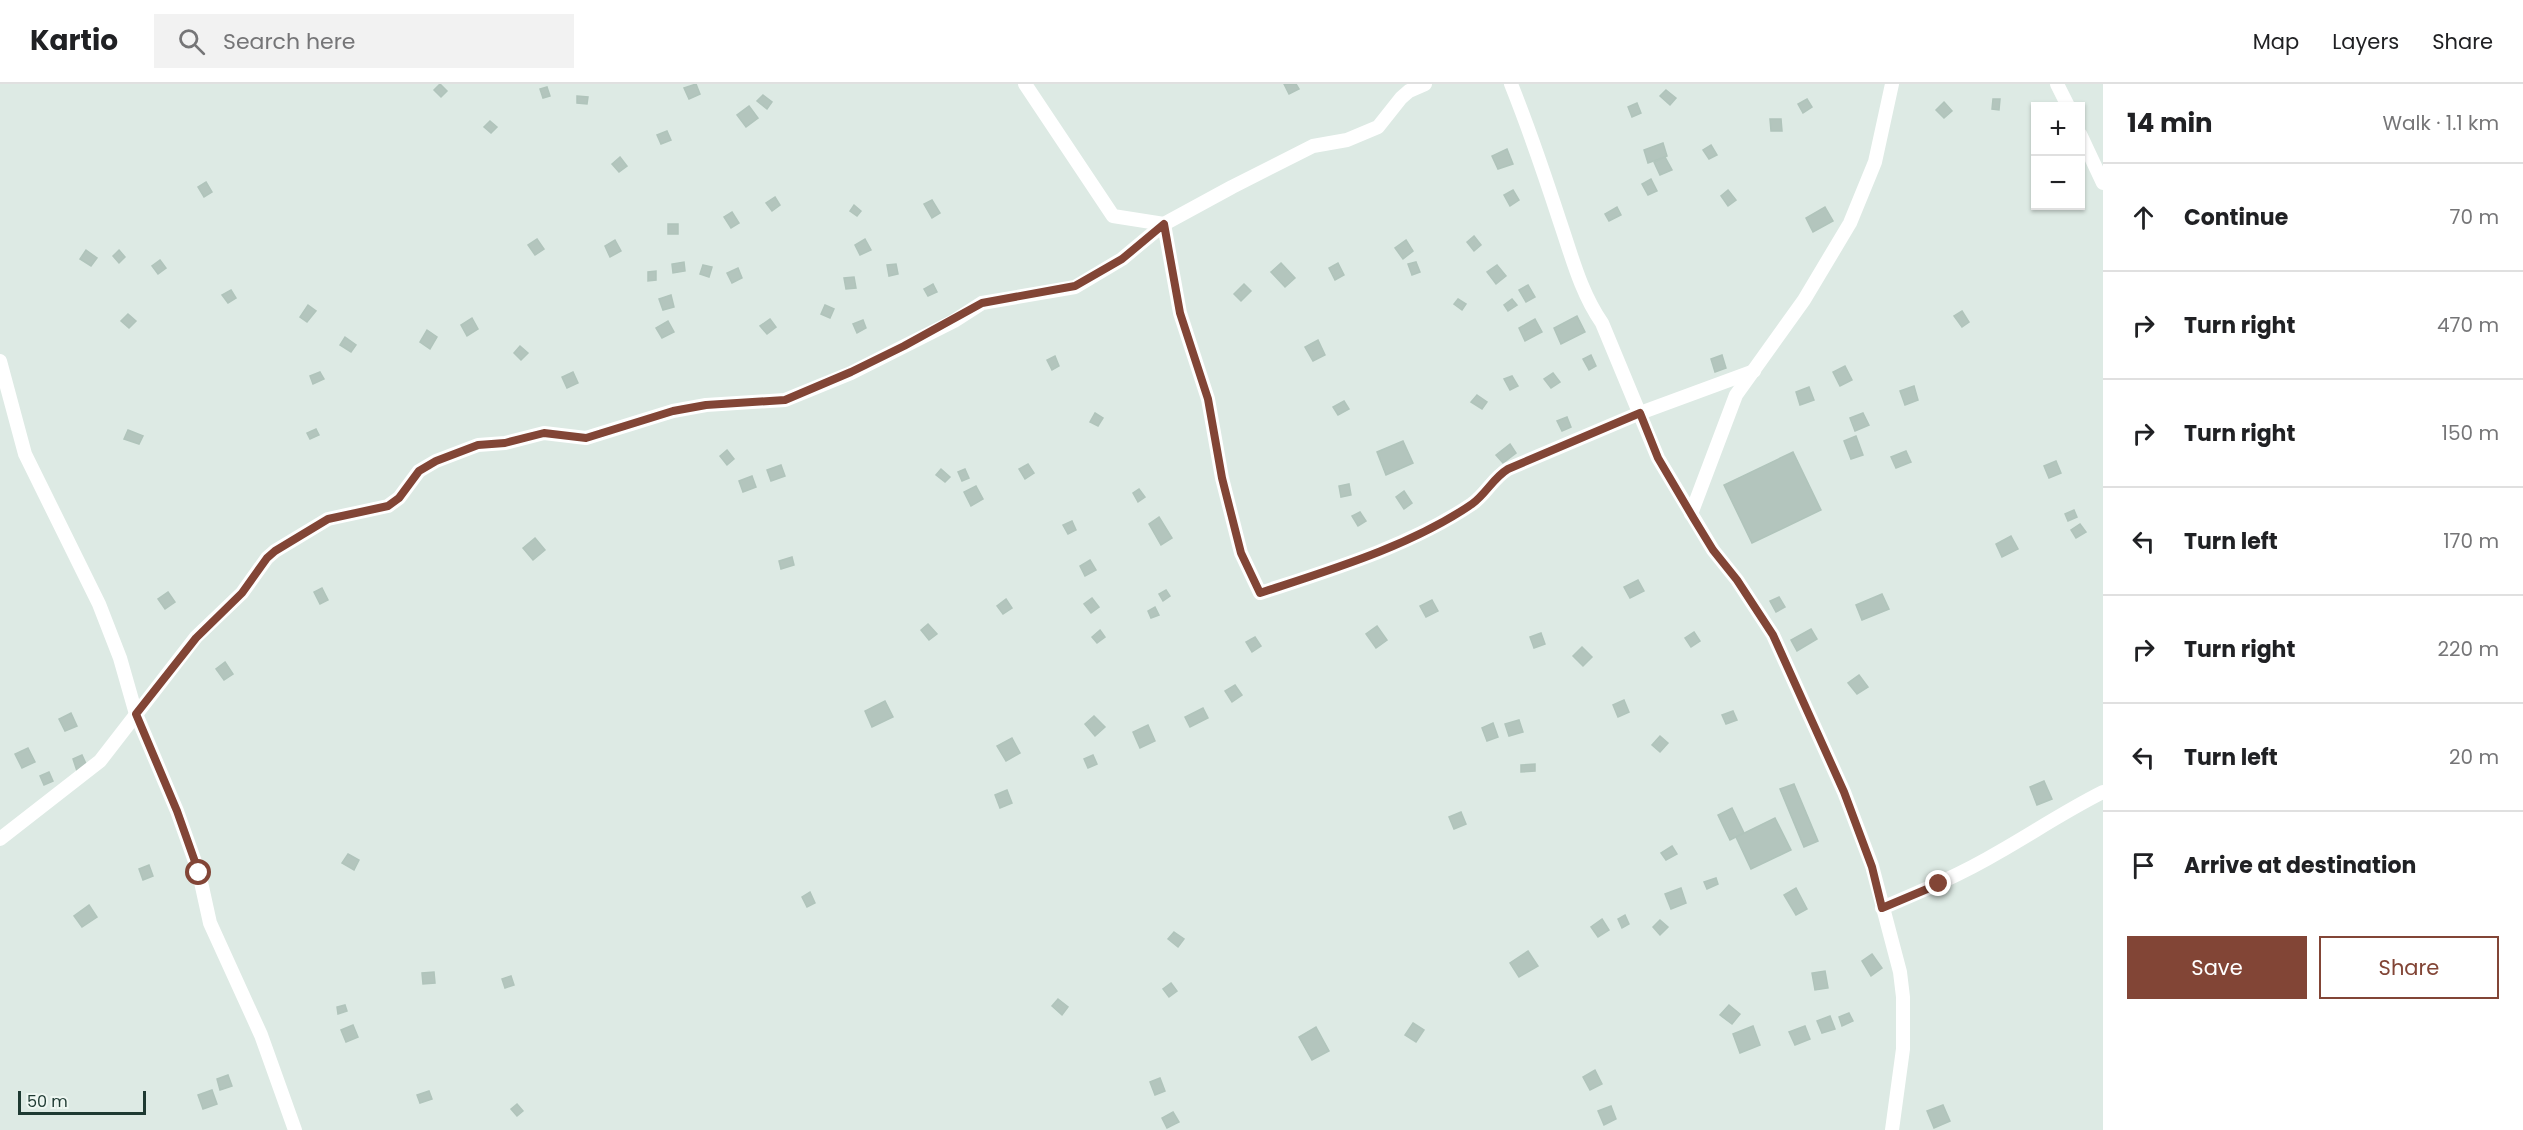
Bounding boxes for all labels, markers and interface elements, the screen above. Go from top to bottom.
search box [154,14,574,68]
text: Kartio [30,21,118,60]
icon: search [175,25,208,58]
text: Search here [223,26,356,57]
text: Map [2253,27,2299,56]
text: Layers [2332,27,2399,56]
text: Share [2432,27,2493,56]
map controls [2031,102,2085,210]
button: + [2031,102,2085,156]
text: 14 min [2127,105,2213,141]
text: Walk · 1.1 km [2383,109,2499,137]
button: − [2031,156,2085,210]
icon: ahead [2127,201,2160,234]
text: Continue [2184,202,2288,233]
text: 70 m [2450,203,2499,231]
icon: right [2127,309,2160,342]
text: Turn right [2184,310,2295,341]
text: 470 m [2437,311,2499,339]
icon: right [2127,417,2160,450]
text: Turn right [2184,418,2295,449]
text: 150 m [2442,419,2499,447]
icon: left [2127,525,2160,558]
text: Turn left [2184,526,2278,557]
text: 170 m [2443,527,2499,555]
icon: right [2127,633,2160,666]
text: Turn right [2184,634,2295,665]
text: 220 m [2438,635,2499,663]
icon: left [2127,741,2160,774]
text: Turn left [2184,742,2278,773]
text: 20 m [2449,743,2499,771]
icon: arrive [2127,849,2160,882]
text: Arrive at destination [2184,850,2416,881]
route start [185,859,211,885]
route end [1925,870,1951,896]
button: Save [2127,936,2307,999]
button: Share [2319,936,2499,999]
scale bar [18,1088,146,1116]
text: 50 m [27,1090,68,1113]

